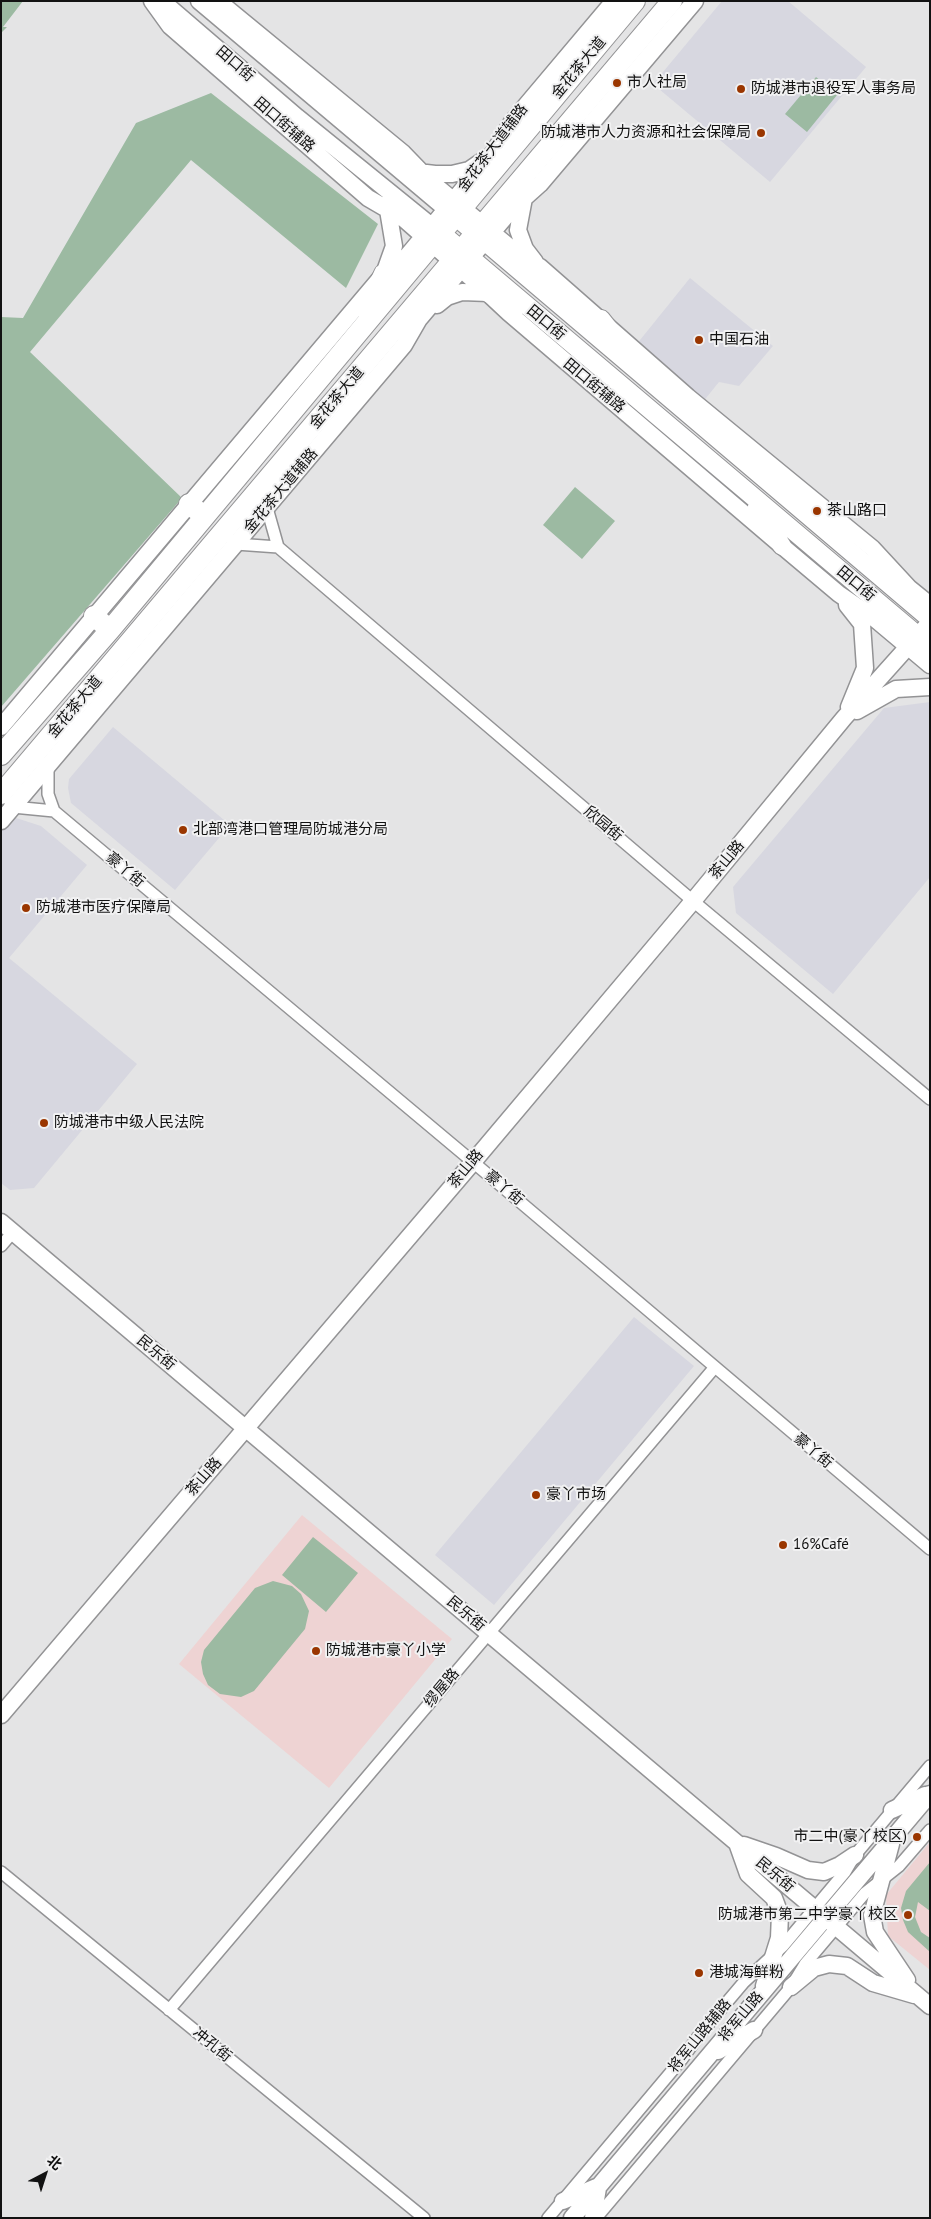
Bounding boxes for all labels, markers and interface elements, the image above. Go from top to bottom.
street label: 金花茶大道 [548,33,610,103]
street label: 田口街 [212,42,258,86]
place label: 市人社局 [627,74,687,92]
marker: 市人社局 [611,77,623,89]
place label: 防城港市退役军人事务局 [751,80,916,98]
marker: 防城港市退役军人事务局 [735,83,747,95]
street label: 田口街辅路 [250,94,318,156]
street label: 金花茶大道辅路 [454,101,532,195]
place label: 防城港市人力资源和社会保障局 [541,124,751,142]
marker: 防城港市人力资源和社会保障局 [755,127,767,139]
street label: 田口街 [523,302,569,344]
place label: 中国石油 [709,331,769,349]
marker: 中国石油 [693,334,705,346]
street label: 田口街辅路 [559,355,629,417]
street label: 金花茶大道 [306,363,368,433]
street label: 金花茶大道辅路 [240,445,322,537]
place label: 茶山路口 [827,502,887,520]
marker: 茶山路口 [811,505,823,517]
street label: 田口街 [833,563,879,605]
street label: 金花茶大道 [44,672,106,742]
street label: 欣园街 [580,803,626,845]
place label: 北部湾港口管理局防城港分局 [193,821,388,839]
marker: 北部湾港口管理局防城港分局 [177,824,189,836]
street label: 茶山路 [706,837,748,883]
street label: 豪丫街 [102,849,148,891]
place label: 防城港市医疗保障局 [36,899,171,917]
marker: 防城港市医疗保障局 [20,902,32,914]
place label: 防城港市中级人民法院 [54,1114,204,1132]
marker: 防城港市中级人民法院 [38,1117,50,1129]
street label: 茶山路 [445,1146,487,1192]
street label: 豪丫街 [481,1167,527,1209]
street label: 民乐街 [133,1332,179,1374]
street label: 豪丫街 [790,1430,836,1472]
street label: 茶山路 [182,1454,226,1500]
place label: 豪丫市场 [546,1486,606,1504]
marker: 豪丫市场 [530,1489,542,1501]
place label: 16%Café [793,1536,849,1554]
marker: 16%Café [777,1539,789,1551]
street label: 民乐街 [443,1593,489,1635]
place label: 防城港市豪丫小学 [326,1642,446,1660]
marker: 防城港市豪丫小学 [310,1645,322,1657]
street label: 缪屋路 [421,1665,463,1711]
place label: 市二中(豪丫校区) [794,1828,907,1846]
marker: 市二中(豪丫校区) [911,1831,923,1843]
street label: 民乐街 [752,1854,798,1896]
place label: 防城港市第二中学豪丫校区 [718,1906,898,1924]
marker: 防城港市第二中学豪丫校区 [902,1909,914,1921]
place label: 港城海鲜粉 [709,1964,784,1982]
marker: 港城海鲜粉 [693,1967,705,1979]
street label: 将军山路 [715,1988,767,2046]
street label: 将军山路辅路 [665,1995,735,2077]
street label: 冲孔街 [189,2024,235,2066]
north arrow [20,2149,70,2199]
text: 北 [43,2151,66,2174]

